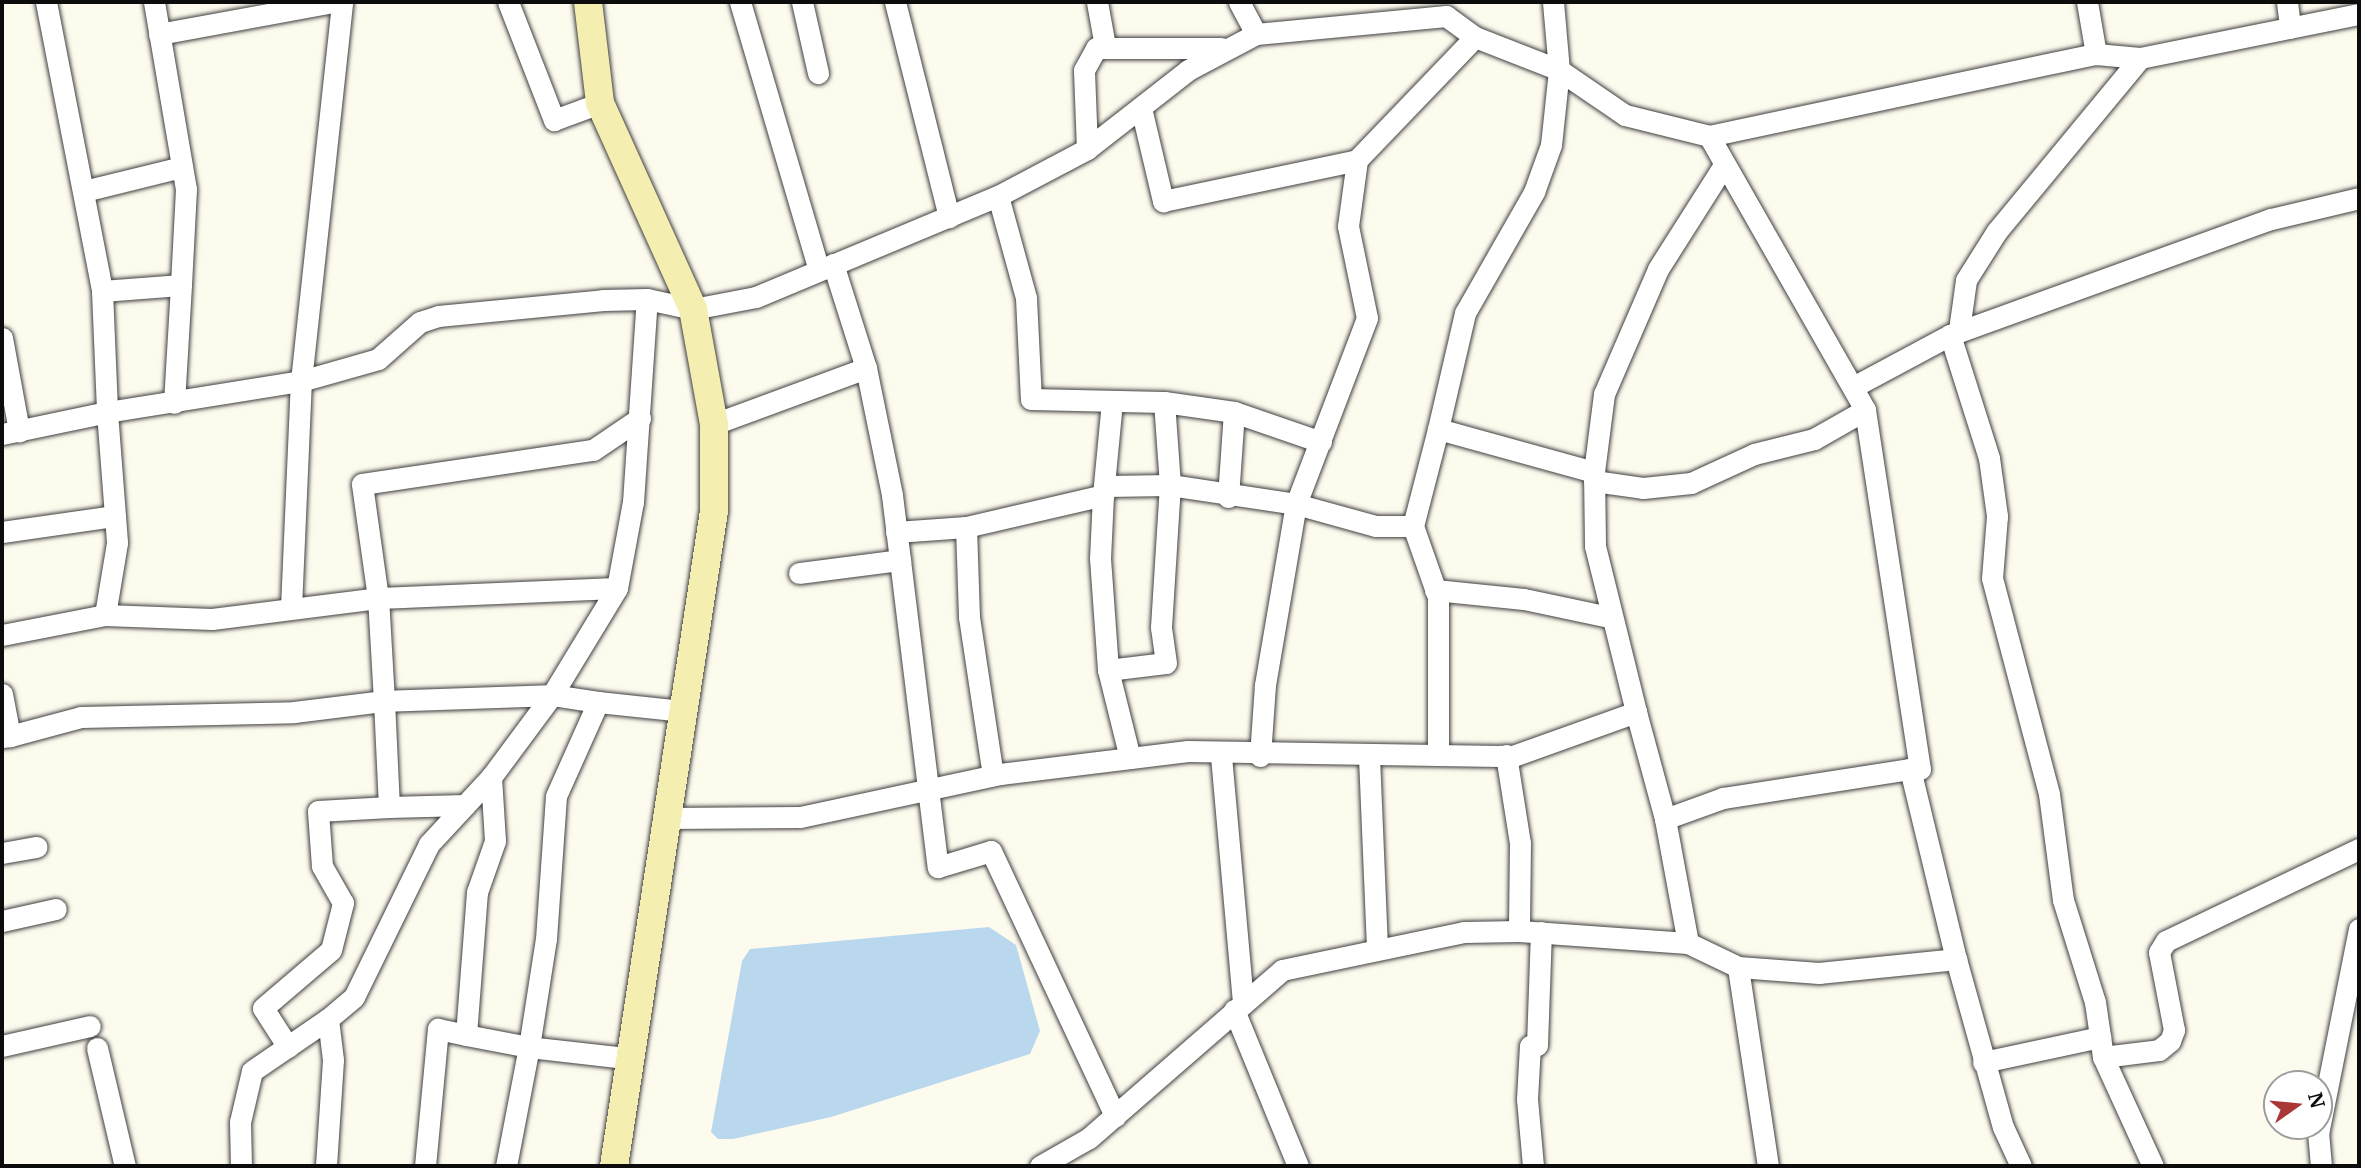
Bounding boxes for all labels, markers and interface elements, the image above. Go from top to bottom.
north arrow [2263,1070,2333,1140]
text: N [2303,1090,2330,1110]

